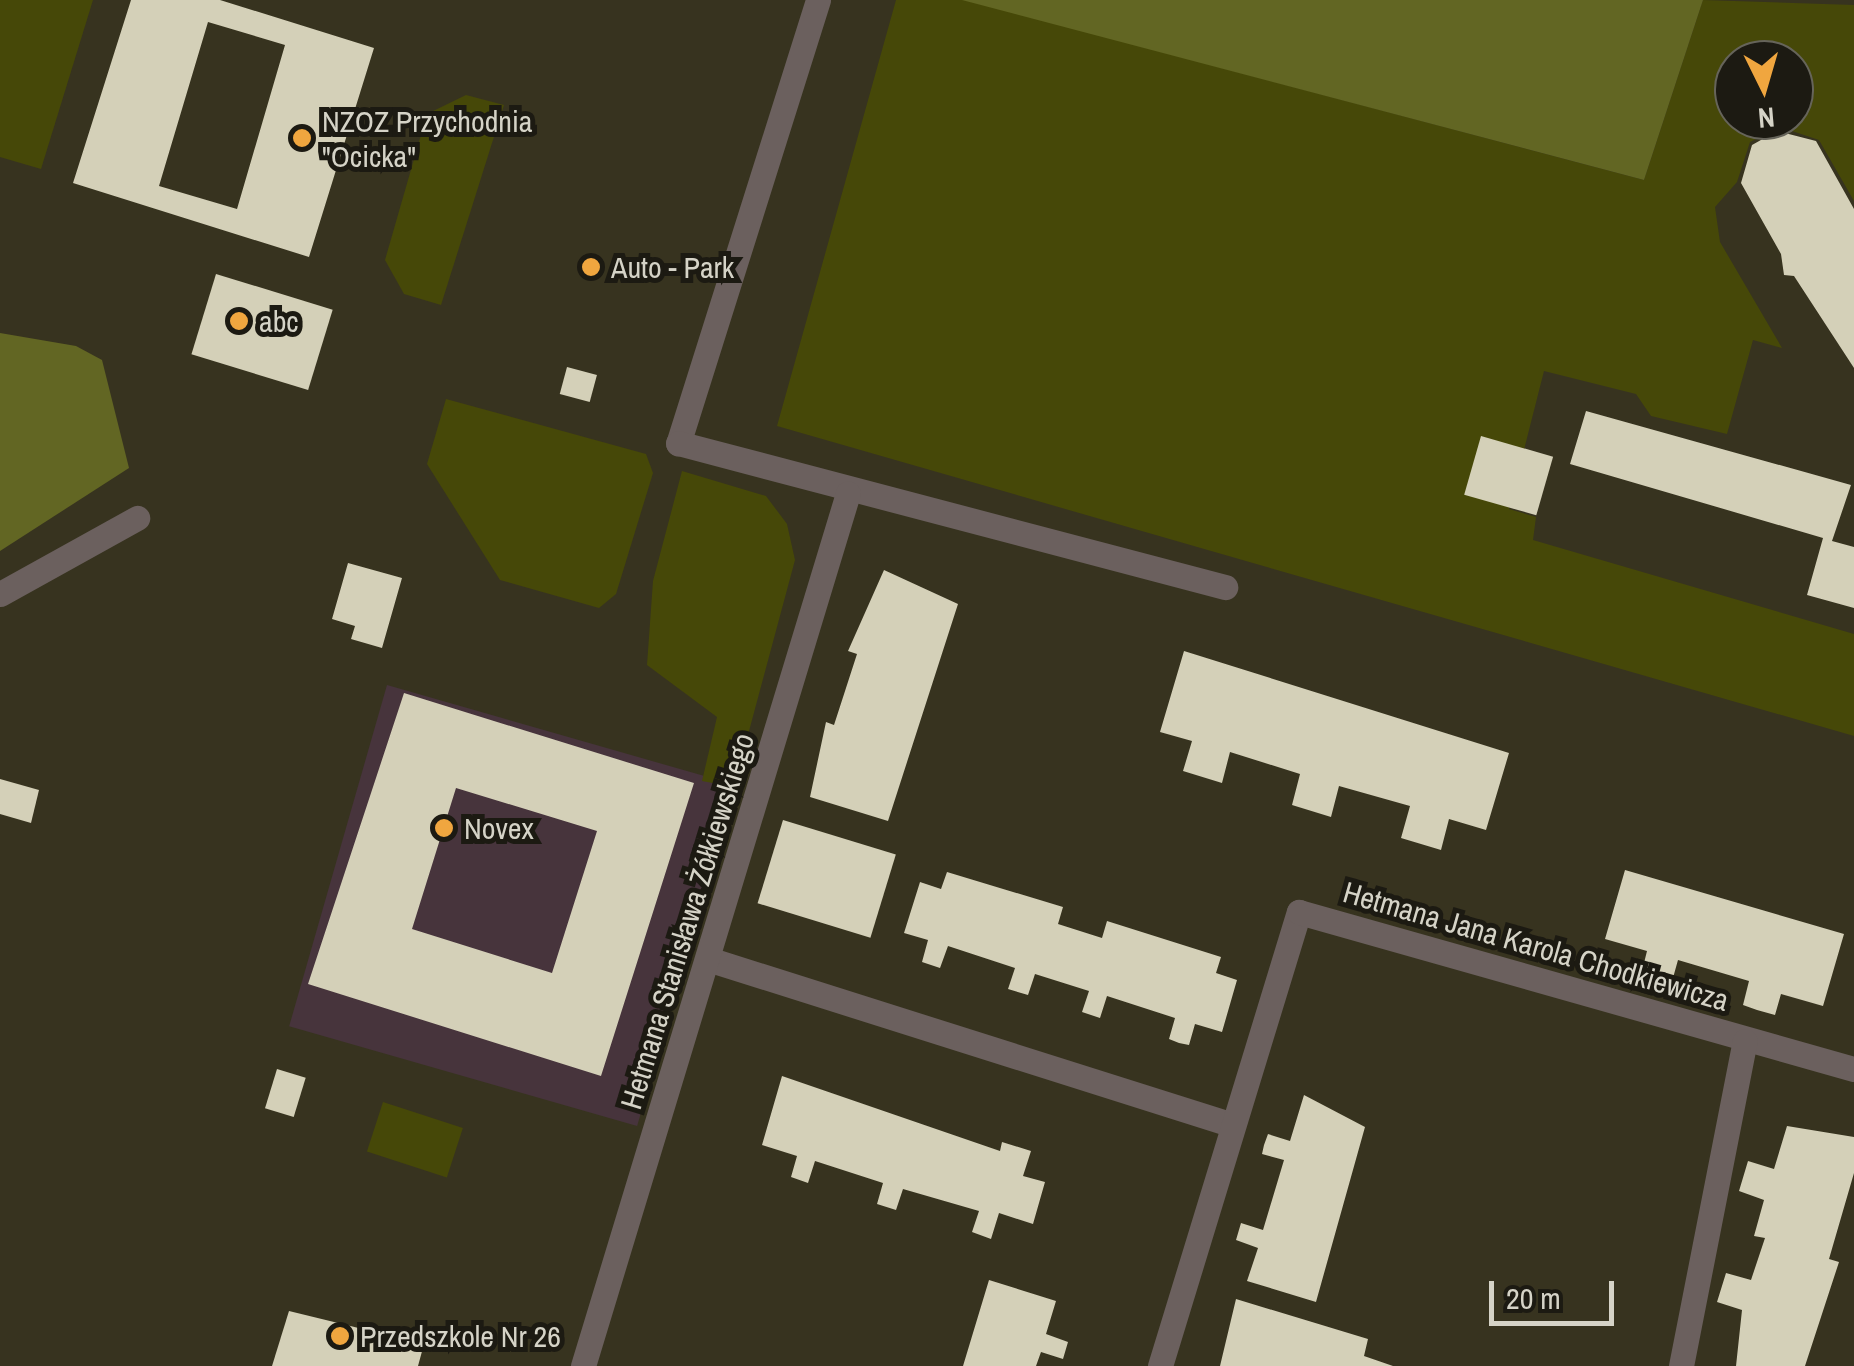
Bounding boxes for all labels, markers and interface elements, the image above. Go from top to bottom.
north arrow [1714,40,1814,140]
text: N [1757,98,1776,138]
place label: NZOZ Przychodnia "Ocicka" [322,103,533,174]
marker: NZOZ Przychodnia "Ocicka" [291,127,313,149]
place label: Auto - Park [611,249,734,285]
marker: Auto - Park [580,256,602,278]
place label: abc [259,303,299,339]
marker: abc [228,310,250,332]
street label: Hetmana Stanisława Żółkiewskiego [613,729,761,1113]
place label: Novex [464,810,534,846]
marker: Novex [433,817,455,839]
street label: Hetmana Jana Karola Chodkiewicza [1339,874,1733,1018]
scale bar [1494,1261,1619,1323]
text: 20 m [1506,1278,1561,1318]
place label: Przedszkole Nr 26 [360,1318,561,1354]
marker: Przedszkole Nr 26 [329,1325,351,1347]

